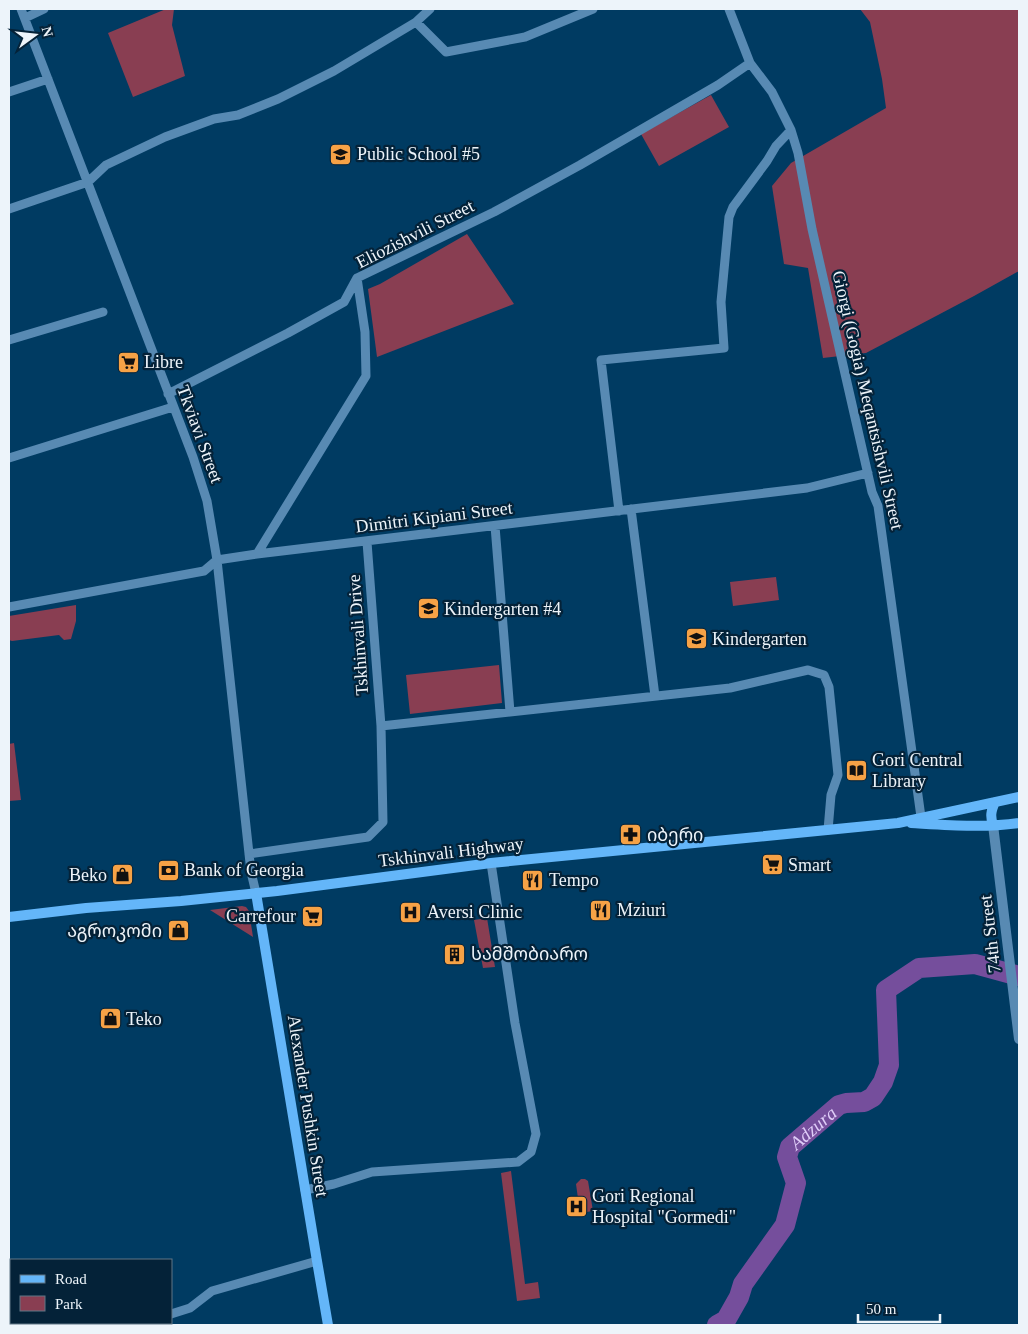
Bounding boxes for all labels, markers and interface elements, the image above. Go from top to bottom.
north arrow [10,10,60,60]
text: N [39,25,56,39]
school or university icon: Public School #5 [329,142,353,166]
place label: Public School #5 [357,144,480,164]
street label: Eliozishvili Street [353,196,477,272]
street label: Giorgi (Gogia) Meqantsishvili Street [827,269,908,532]
supermarket icon: Libre [116,350,140,374]
place label: Libre [144,352,183,372]
street label: Tkviavi Street [173,382,227,486]
street label: Dimitri Kipiani Street [354,497,514,537]
street label: Tskhinvali Drive [344,574,372,696]
school or university icon: Kindergarten #4 [416,597,440,621]
place label: Kindergarten #4 [444,599,561,619]
school or university icon: Kindergarten [684,627,708,651]
place label: Kindergarten [712,629,807,649]
place label: Gori Central Library [872,750,962,791]
library icon: Gori Central Library [844,758,868,782]
pharmacy icon: იბერი [619,823,643,847]
place label: იბერი [647,825,703,846]
street label: Tskhinvali Highway [377,833,525,871]
supermarket icon: Smart [760,853,784,877]
place label: Smart [788,855,831,875]
bank icon: Bank of Georgia [156,858,180,882]
place label: Bank of Georgia [184,860,304,880]
shop icon: Beko [111,863,135,887]
place label: Beko [69,865,107,885]
restaurant icon: Tempo [521,868,545,892]
place label: Tempo [549,870,599,890]
street label: 74th Street [975,894,1005,974]
restaurant icon: Mziuri [589,898,613,922]
hospital icon: Aversi Clinic [399,900,423,924]
place label: Mziuri [617,900,666,920]
place label: Aversi Clinic [427,902,522,922]
supermarket icon: Carrefour [300,904,324,928]
place label: Carrefour [226,906,296,926]
shop icon: აგროკომი [166,919,190,943]
place label: აგროკომი [67,921,162,942]
building icon: სამშობიარო [443,942,467,966]
place label: სამშობიარო [471,944,588,964]
shop icon: Teko [98,1007,122,1031]
place label: Teko [126,1009,162,1029]
street label: Alexander Pushkin Street [284,1014,332,1198]
water label: Adzura [784,1102,841,1155]
place label: Gori Regional Hospital "Gormedi" [592,1186,736,1227]
hospital icon: Gori Regional Hospital "Gormedi" [564,1194,588,1218]
legend [10,1259,172,1324]
text: Road [55,1271,87,1287]
scale bar [858,1292,940,1324]
text: Park [55,1296,83,1312]
text: 50 m [866,1301,897,1317]

